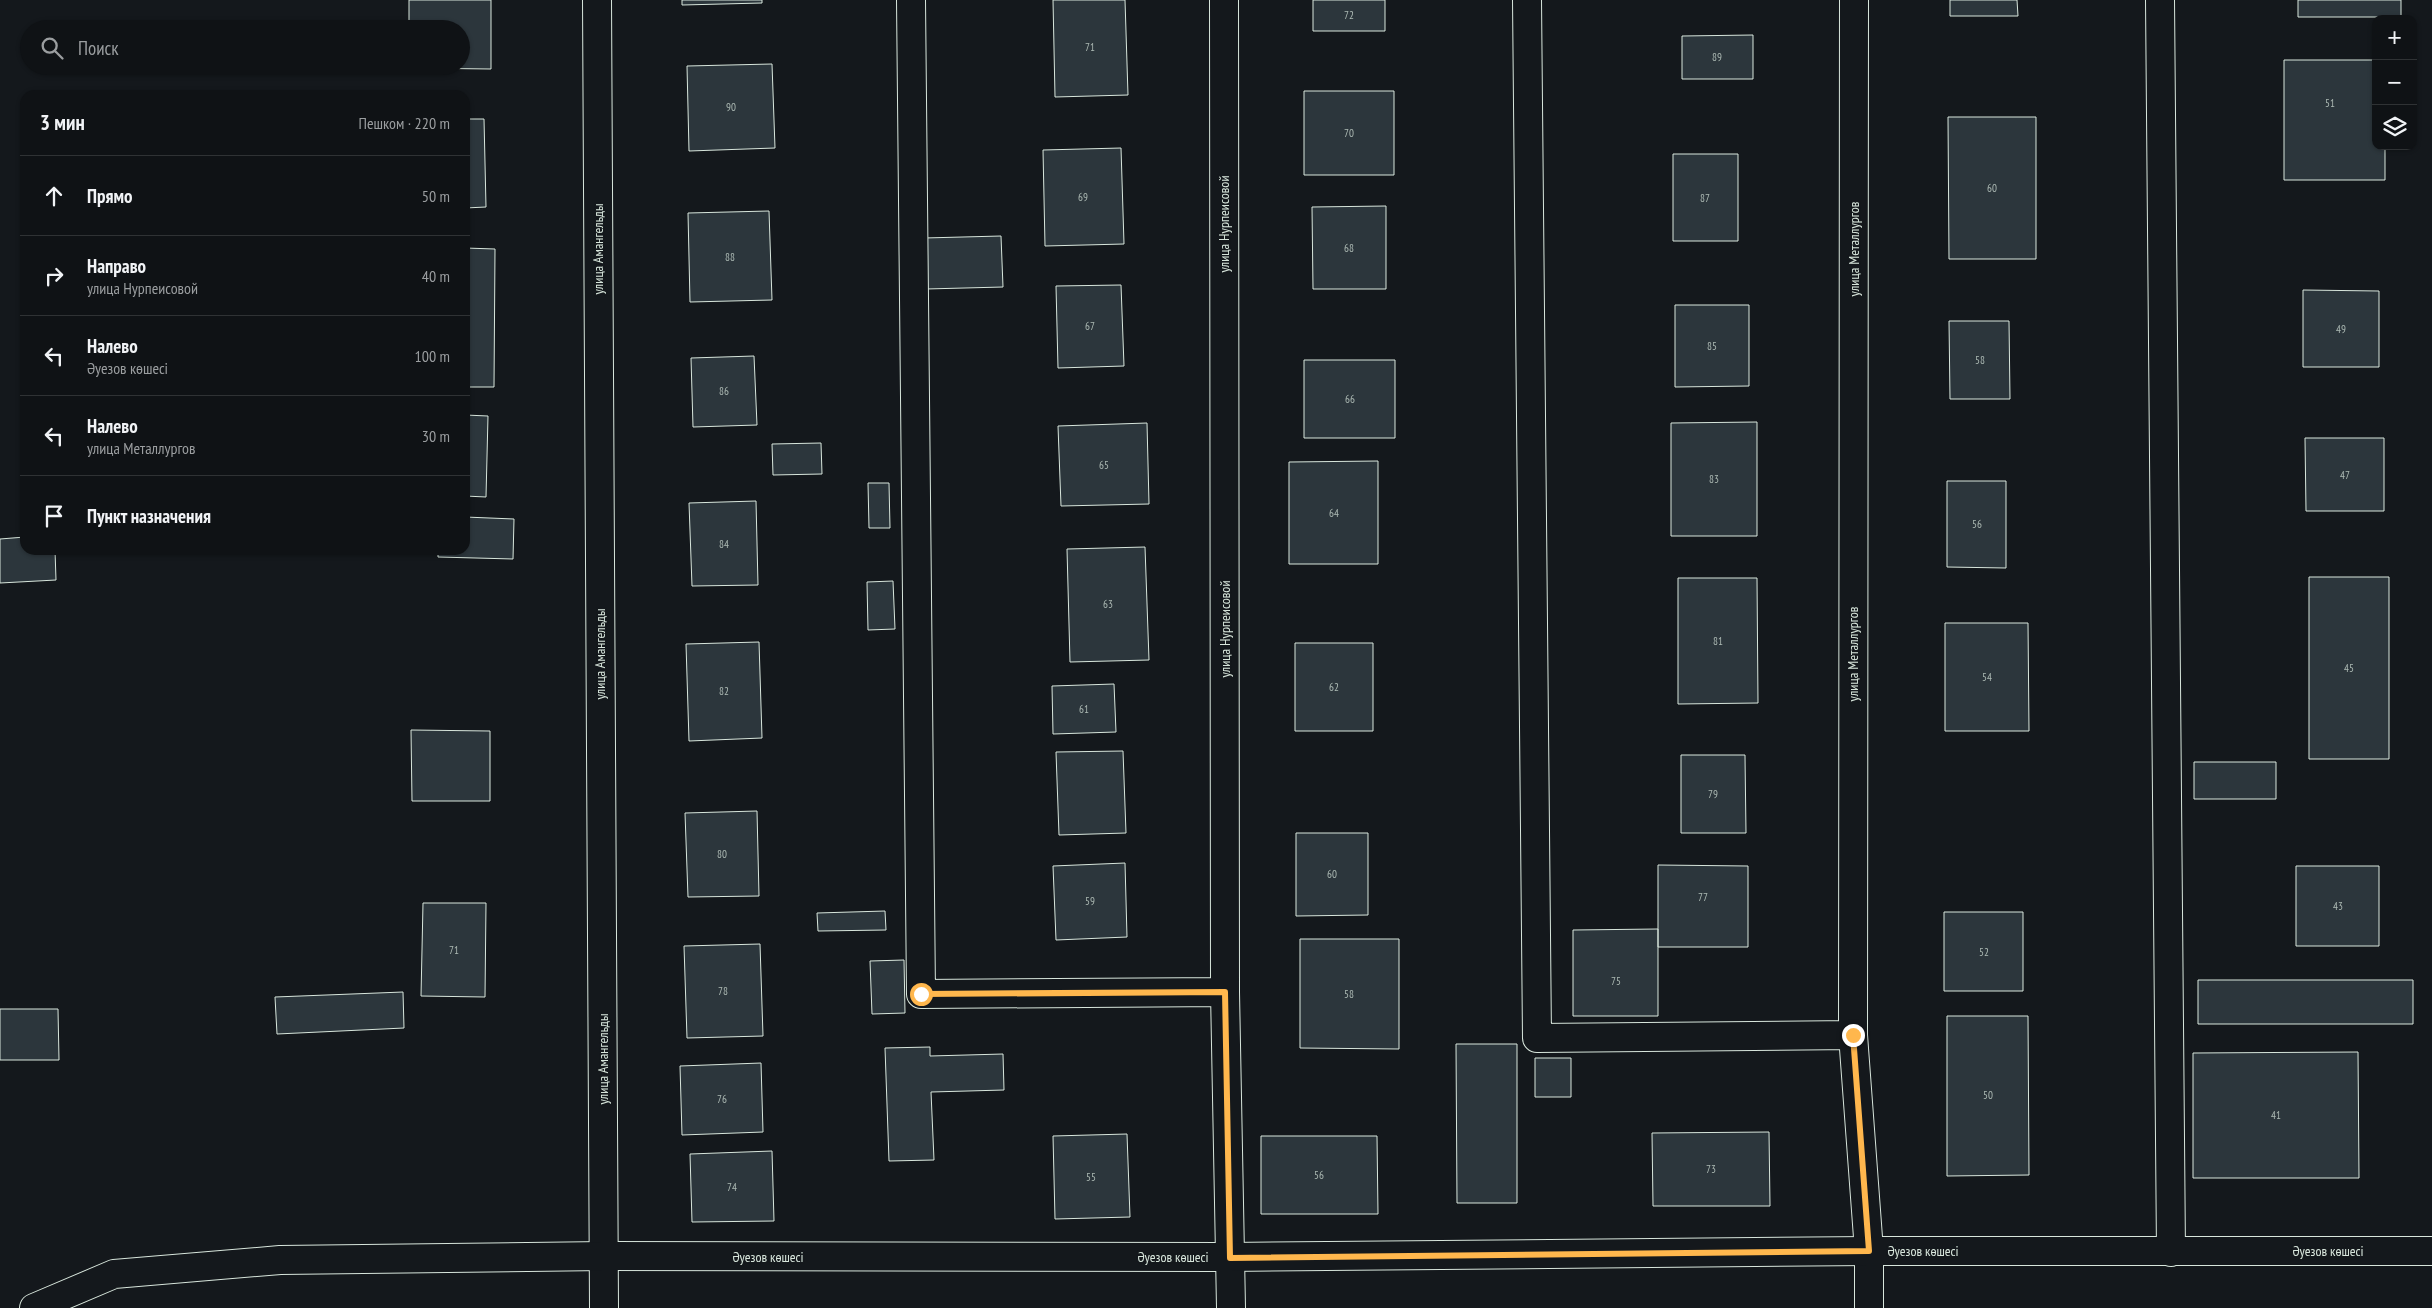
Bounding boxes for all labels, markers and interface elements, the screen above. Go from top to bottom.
house number: 72 [1344,8,1354,22]
map controls [2372,15,2417,150]
button: + [2372,15,2417,60]
search box [20,20,470,75]
icon: search [38,34,66,62]
text: Поиск [78,36,119,60]
house number: 71 [1085,40,1095,54]
house number: 89 [1712,50,1722,64]
button: − [2372,60,2417,105]
house number: 51 [2325,96,2335,110]
house number: 90 [726,100,736,114]
button: layers [2372,105,2417,150]
text: 3 мин [40,109,85,136]
text: Пешком · 220 m [359,113,450,133]
house number: 70 [1344,126,1354,140]
street label: улица Нурпеисовой [1215,175,1233,273]
house number: 60 [1987,181,1997,195]
icon: ahead [40,182,68,210]
text: Прямо [87,184,132,208]
text: 50 m [422,186,450,206]
house number: 69 [1078,190,1088,204]
house number: 87 [1700,191,1710,205]
street label: улица Металлургов [1845,201,1863,296]
street label: улица Амангельды [589,204,607,295]
house number: 68 [1344,241,1354,255]
house number: 88 [725,250,735,264]
text: Направо [87,254,146,278]
icon: right [40,262,68,290]
text: 40 m [422,266,450,286]
text: улица Нурпеисовой [87,278,198,298]
house number: 67 [1085,319,1095,333]
house number: 49 [2336,322,2346,336]
text: Налево [87,334,138,358]
house number: 85 [1707,339,1717,353]
icon: left [40,342,68,370]
text: 100 m [415,346,450,366]
house number: 58 [1975,353,1985,367]
text: Әуезов көшесі [87,358,168,378]
house number: 86 [719,384,729,398]
house number: 66 [1345,392,1355,406]
text: Налево [87,414,138,438]
icon: left [40,422,68,450]
text: 30 m [422,426,450,446]
text: улица Металлургов [87,438,195,458]
house number: 65 [1099,458,1109,472]
house number: 47 [2340,468,2350,482]
house number: 83 [1709,472,1719,486]
icon: arrive [40,502,68,530]
text: Пункт назначения [87,504,211,528]
house number: 64 [1329,506,1339,520]
house number: 56 [1972,517,1982,531]
house number: 84 [719,537,729,551]
street label: улица Нурпеисовой [1216,580,1234,678]
house number: 63 [1103,597,1113,611]
street label: улица Металлургов [1844,606,1862,701]
street label: улица Амангельды [591,609,609,700]
house number: 81 [1713,634,1723,648]
house number: 45 [2344,661,2354,675]
house number: 54 [1982,670,1992,684]
house number: 62 [1329,680,1339,694]
house number: 82 [719,684,729,698]
house number: 61 [1079,702,1089,716]
house number: 79 [1708,787,1718,801]
house number: 80 [717,847,727,861]
house number: 60 [1327,867,1337,881]
house number: 77 [1698,890,1708,904]
house number: 59 [1085,894,1095,908]
house number: 43 [2333,899,2343,913]
house number: 71 [449,943,459,957]
house number: 52 [1979,945,1989,959]
house number: 75 [1611,974,1621,988]
route start [910,983,933,1006]
house number: 78 [718,984,728,998]
house number: 58 [1344,987,1354,1001]
street label: улица Амангельды [594,1014,612,1105]
route end [1842,1024,1865,1047]
house number: 50 [1983,1088,1993,1102]
house number: 76 [717,1092,727,1106]
house number: 41 [2271,1108,2281,1122]
house number: 73 [1706,1162,1716,1176]
house number: 56 [1314,1168,1324,1182]
house number: 55 [1086,1170,1096,1184]
house number: 74 [727,1180,737,1194]
street label: Әуезов көшесі [1888,1242,1958,1260]
street label: Әуезов көшесі [2293,1242,2363,1260]
street label: Әуезов көшесі [733,1248,803,1266]
street label: Әуезов көшесі [1138,1248,1208,1266]

